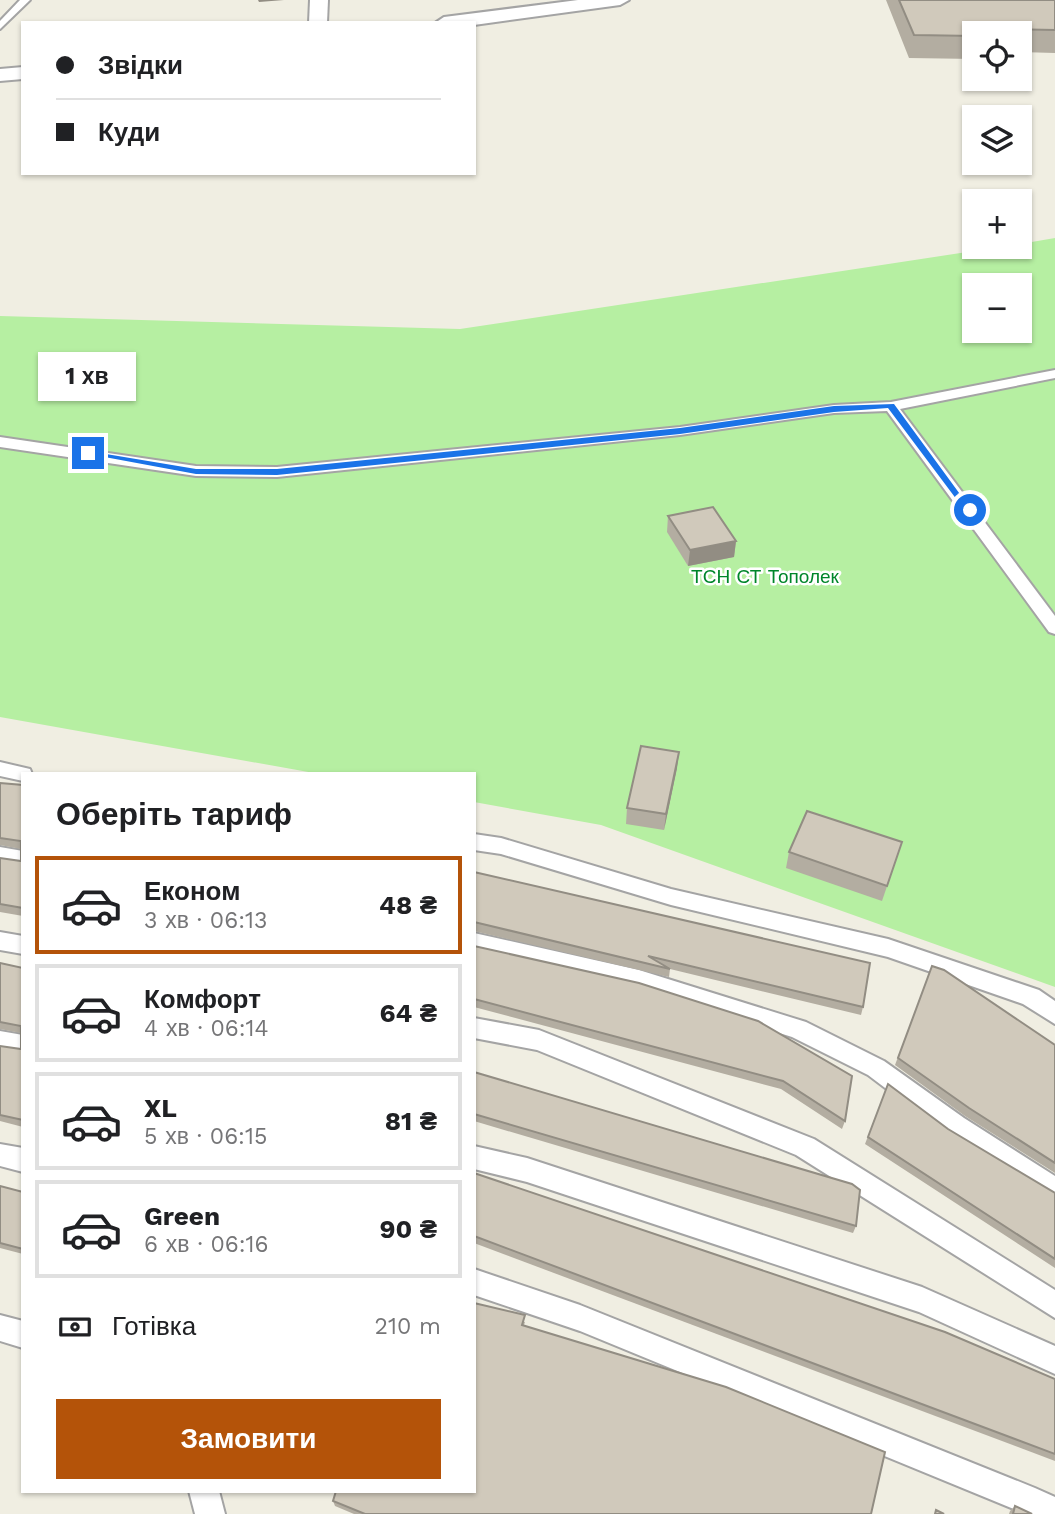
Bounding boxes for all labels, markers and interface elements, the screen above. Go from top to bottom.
map controls [962,21,1032,343]
button: locate [962,21,1032,91]
text: Звідки [98,50,183,80]
button: layers [962,105,1032,175]
text: Куди [98,117,160,147]
button: + [962,189,1032,259]
button: − [962,273,1032,343]
callout: 1 хв [39,351,137,400]
text: 1 хв [65,363,109,390]
route end [72,437,104,469]
route start [954,494,986,526]
park label: ТСН СТ Тополек [691,565,840,588]
text: Оберіть тариф [56,795,292,833]
icon: car [60,874,123,937]
text: Економ [144,876,240,906]
text: 48 ₴ [379,890,437,920]
text: 3 хв · 06:13 [144,907,267,934]
icon: car [60,982,123,1045]
text: Комфорт [144,984,261,1014]
text: 64 ₴ [379,998,437,1028]
text: 4 хв · 06:14 [144,1015,269,1042]
icon: car [60,1090,123,1153]
text: XL [144,1093,177,1123]
text: 81 ₴ [385,1106,437,1136]
text: 5 хв · 06:15 [144,1123,267,1150]
icon: car [60,1198,123,1261]
text: Green [144,1201,220,1231]
text: 90 ₴ [379,1214,437,1244]
text: 6 хв · 06:16 [144,1231,268,1258]
icon: cash [56,1308,94,1346]
text: Готівка [112,1311,196,1341]
text: 210 m [375,1313,441,1340]
button: Замовити [56,1399,441,1479]

